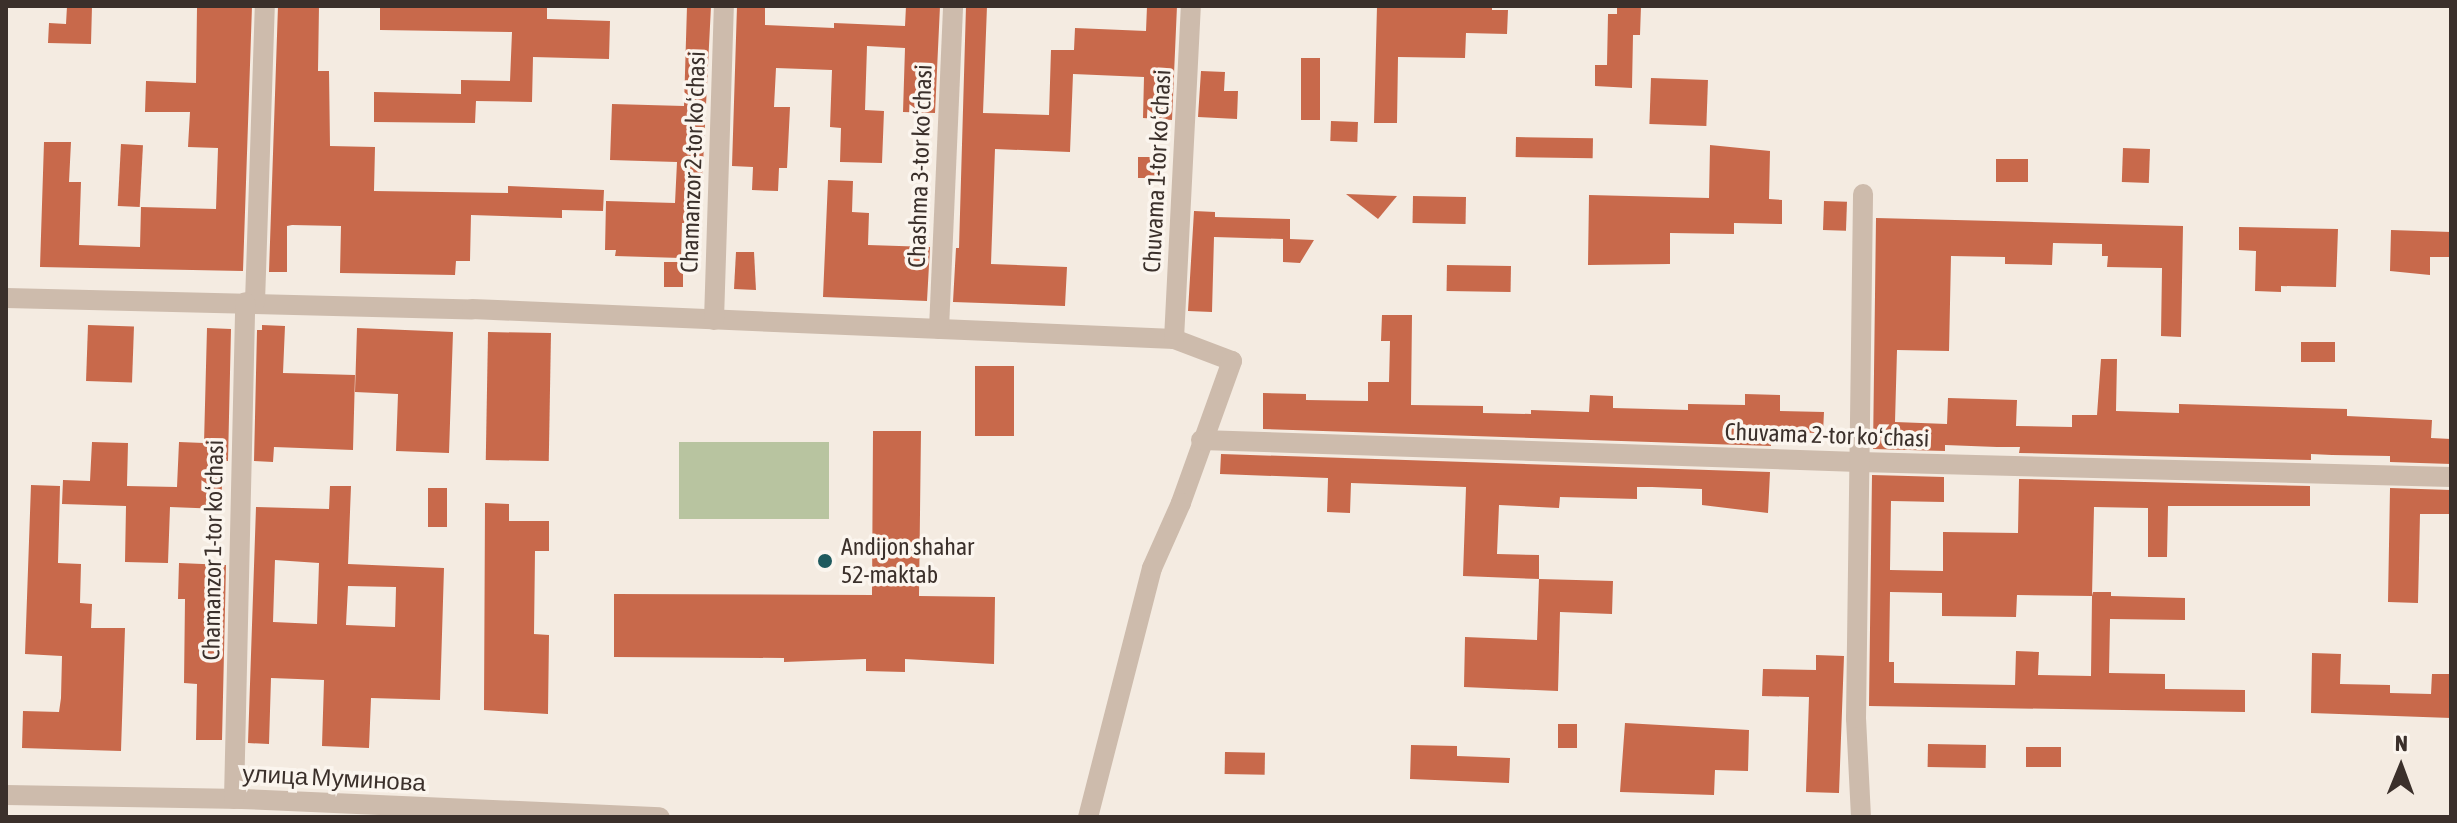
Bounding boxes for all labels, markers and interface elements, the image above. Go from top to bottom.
street label: Chamanzor 2-tor koʻchasi [675,51,711,273]
street label: Chashma 3-tor koʻchasi [902,64,938,268]
street label: Chuvama 1-tor koʻchasi [1137,69,1177,273]
street label: Chuvama 2-tor koʻchasi [1724,417,1930,453]
street label: Chamanzor 1-tor koʻchasi [197,440,229,660]
place label: Andijon shahar 52-maktab [841,533,974,589]
marker: Andijon shahar 52-maktab [816,552,834,570]
north arrow [2361,727,2441,807]
text: N [2395,730,2408,756]
street label: улица Муминова [242,759,426,797]

